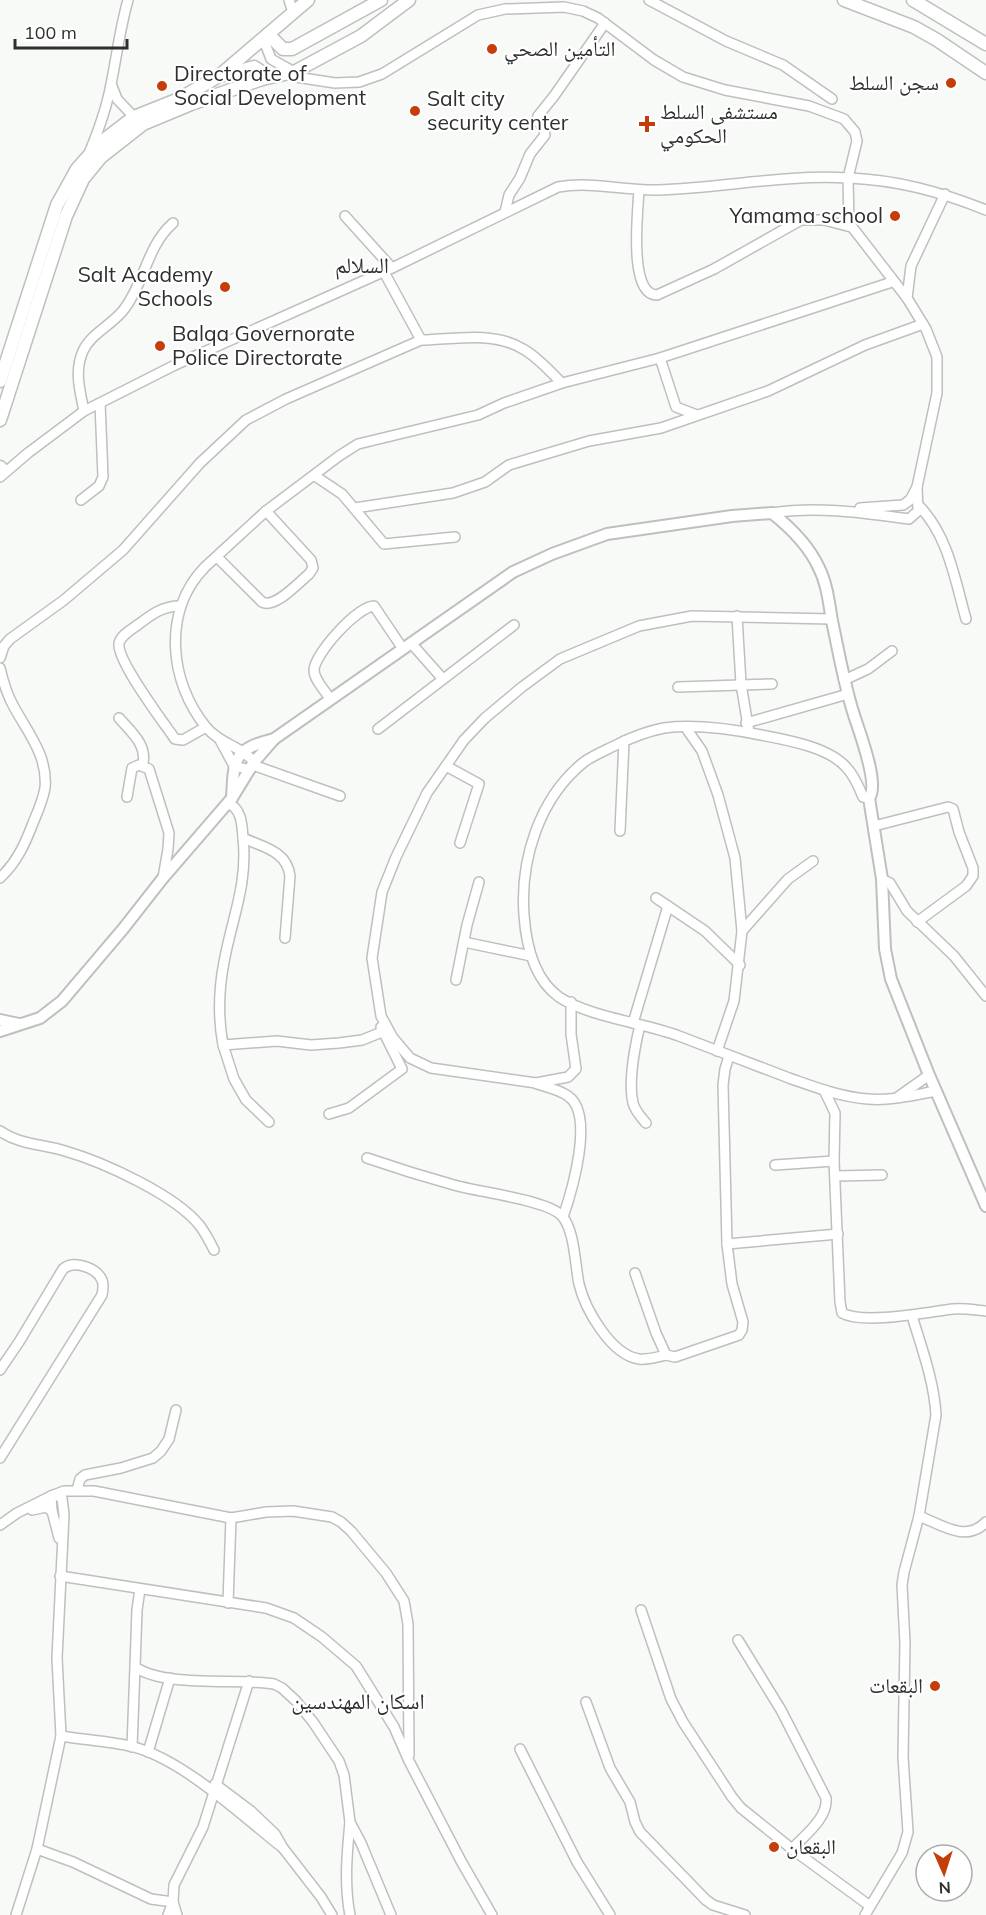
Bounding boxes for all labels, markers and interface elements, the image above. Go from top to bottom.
scale bar [15,12,128,50]
text: 100 m [24,21,77,44]
place label: التأمين الصحي [504,35,615,65]
marker: التأمين الصحي [485,42,499,56]
place label: Directorate of Social Development [174,60,366,110]
place label: سجن السلط [849,69,939,96]
marker: سجن السلط [944,76,958,90]
marker: Directorate of Social Development [155,79,169,93]
place label: Salt city security center [427,85,569,135]
place label: مستشفى السلط الحكومي [660,98,778,152]
marker: Salt city security center [408,104,422,118]
marker: مستشفى السلط الحكومي [638,115,656,133]
place label: Yamama school [729,202,883,228]
marker: Yamama school [888,209,902,223]
district label: السلالم [335,251,389,280]
place label: Salt Academy Schools [78,261,213,311]
marker: Salt Academy Schools [218,280,232,294]
place label: Balqa Governorate Police Directorate [172,320,355,370]
marker: Balqa Governorate Police Directorate [153,339,167,353]
place label: البقعات [869,1672,923,1698]
marker: البقعات [928,1679,942,1693]
district label: اسكان المهندسين [291,1687,425,1715]
place label: البقعان [786,1833,836,1859]
marker: البقعان [767,1840,781,1854]
north arrow [914,1843,974,1903]
text: N [938,1878,951,1898]

